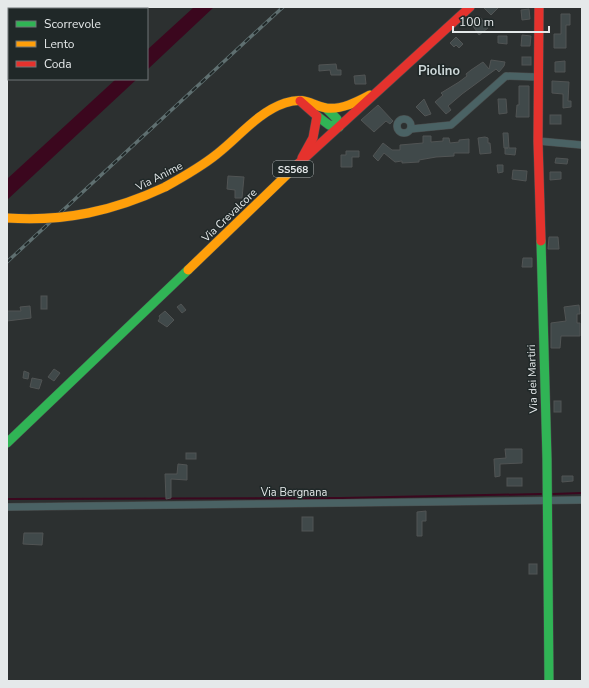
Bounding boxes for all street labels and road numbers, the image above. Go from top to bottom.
street label: Via Anime [132,158,185,195]
road number: SS568 [273,161,313,177]
street label: Via Crevalcore [198,185,260,246]
street label: Via dei Martiri [524,344,541,415]
street label: Via Bergnana [260,485,327,500]

